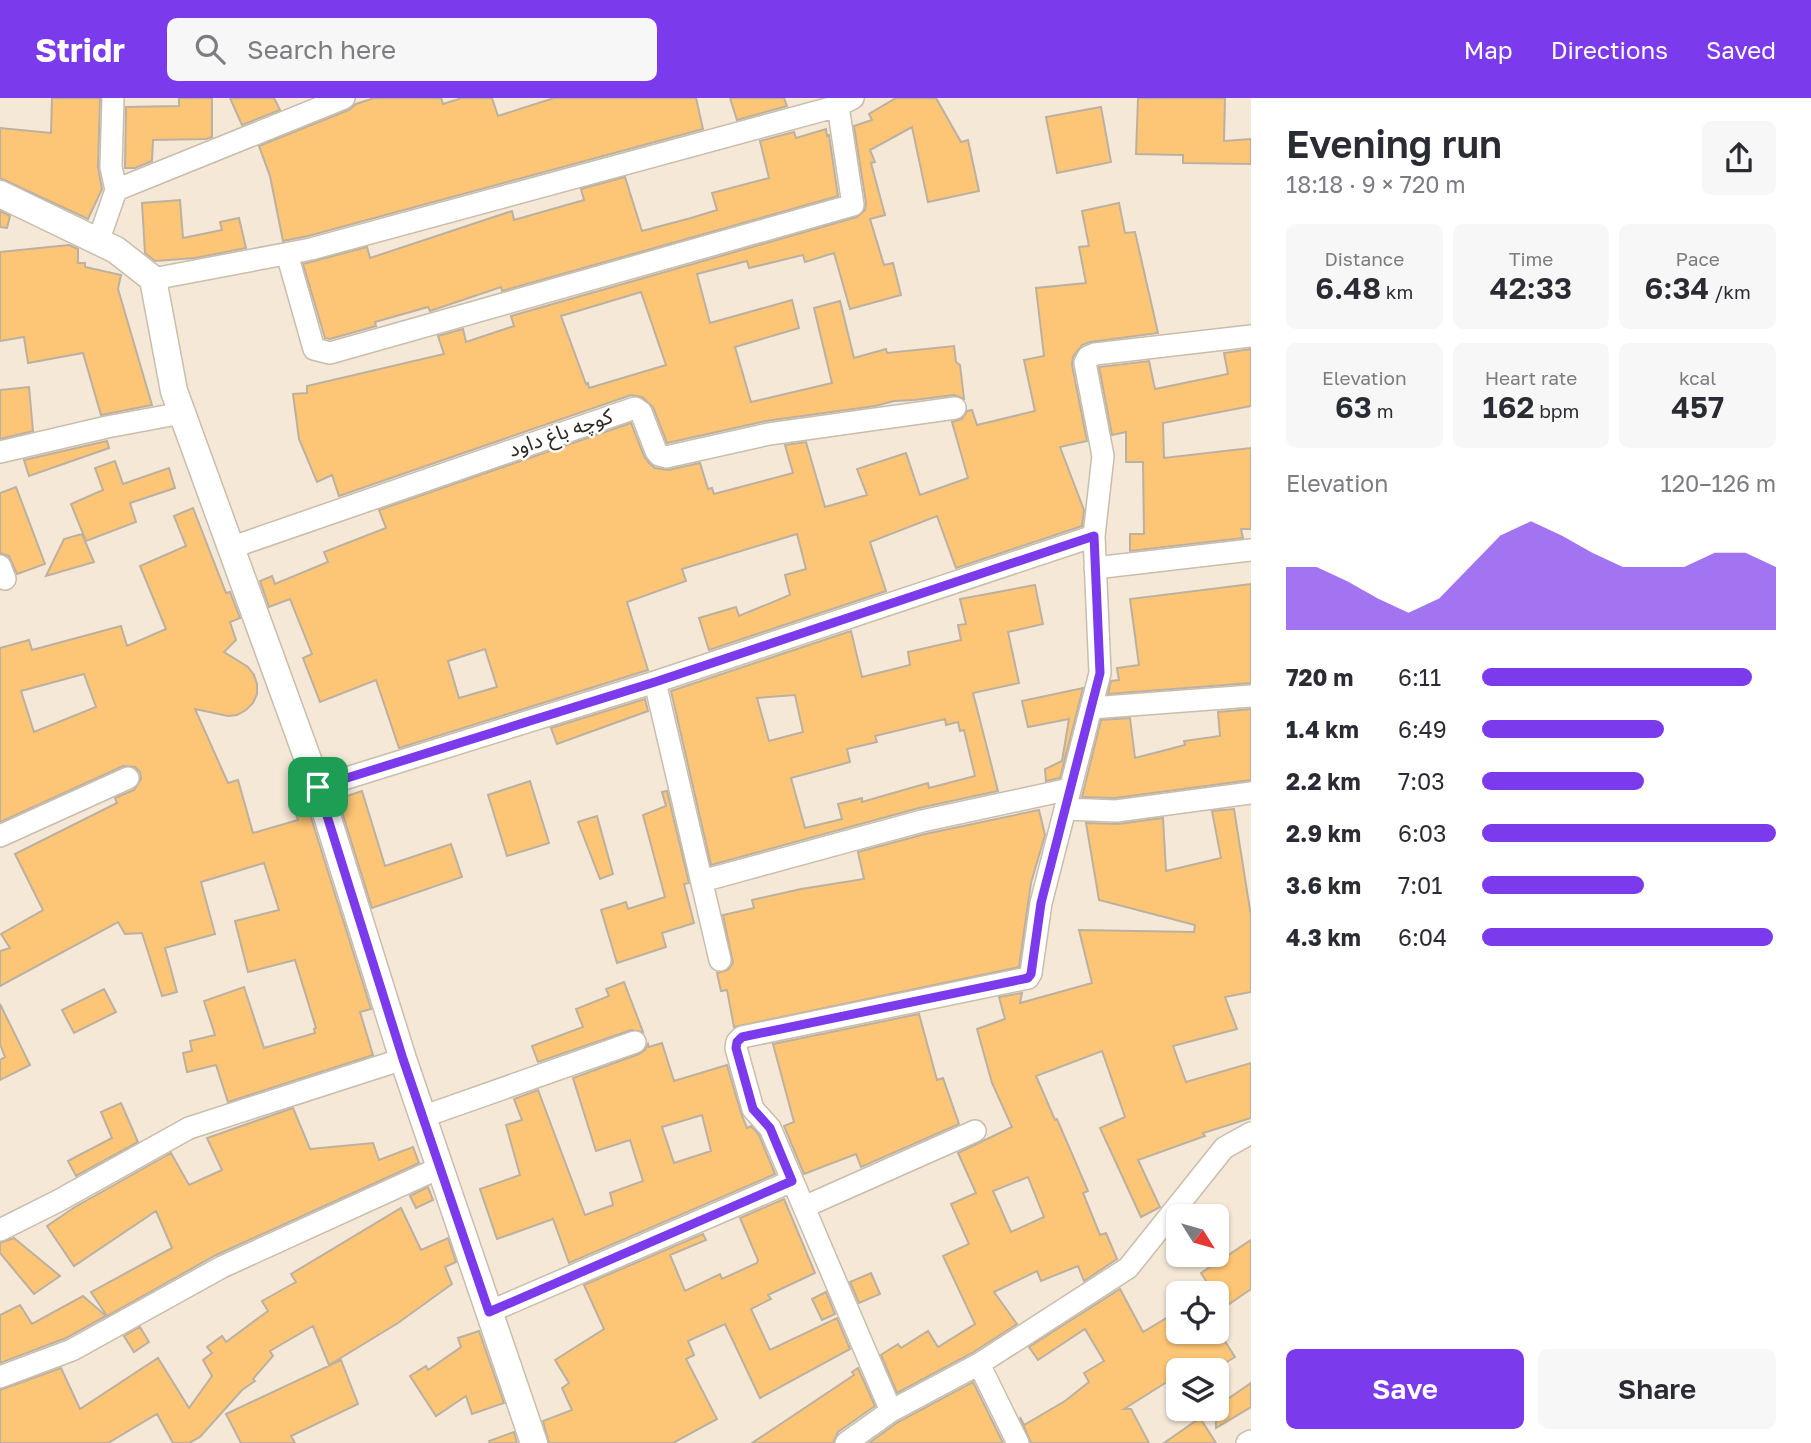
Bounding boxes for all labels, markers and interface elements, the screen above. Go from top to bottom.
search box [167,18,657,81]
text: Stridr [35,30,125,69]
icon: search [191,30,229,68]
text: Search here [247,34,396,65]
text: Map [1464,35,1513,64]
text: Directions [1551,35,1668,64]
text: Saved [1706,35,1776,64]
text: Evening run [1286,121,1502,166]
button: share [1702,121,1776,195]
text: 18:18 · 9 × 720 m [1286,170,1466,198]
text: Distance [1324,247,1404,270]
text: Time [1509,247,1553,270]
text: Pace [1675,247,1720,270]
text: 6.48 [1315,270,1381,306]
text: 42:33 [1490,270,1572,306]
text: 6:34 [1644,270,1709,306]
text: km [1381,280,1413,303]
text: /km [1709,280,1751,303]
text: Elevation [1322,366,1407,389]
text: Heart rate [1485,366,1577,389]
text: kcal [1679,366,1716,389]
text: 63 [1335,389,1372,425]
text: 162 [1483,389,1534,425]
text: 457 [1671,389,1724,425]
text: m [1372,399,1394,422]
text: bpm [1534,399,1579,422]
street label: کوچه باغ داود [504,402,617,465]
text: Elevation [1286,469,1388,497]
text: 120–126 m [1661,469,1776,497]
text: 720 m [1286,663,1353,691]
text: 6:11 [1398,663,1441,691]
text: 1.4 km [1286,715,1359,743]
text: 6:49 [1398,715,1447,743]
pin [288,757,348,817]
text: 2.2 km [1286,767,1361,795]
text: 7:03 [1398,767,1445,795]
icon: arrive [299,768,337,806]
text: 2.9 km [1286,819,1361,847]
text: 6:03 [1398,819,1447,847]
text: 3.6 km [1286,871,1361,899]
text: 7:01 [1398,871,1443,899]
text: 4.3 km [1286,923,1361,951]
text: 6:04 [1398,923,1447,951]
north arrow [1166,1204,1228,1267]
map controls [1166,1204,1229,1421]
button: locate [1166,1281,1229,1344]
button: Save [1286,1349,1524,1429]
button: Share [1538,1349,1776,1429]
button: layers [1166,1358,1229,1421]

